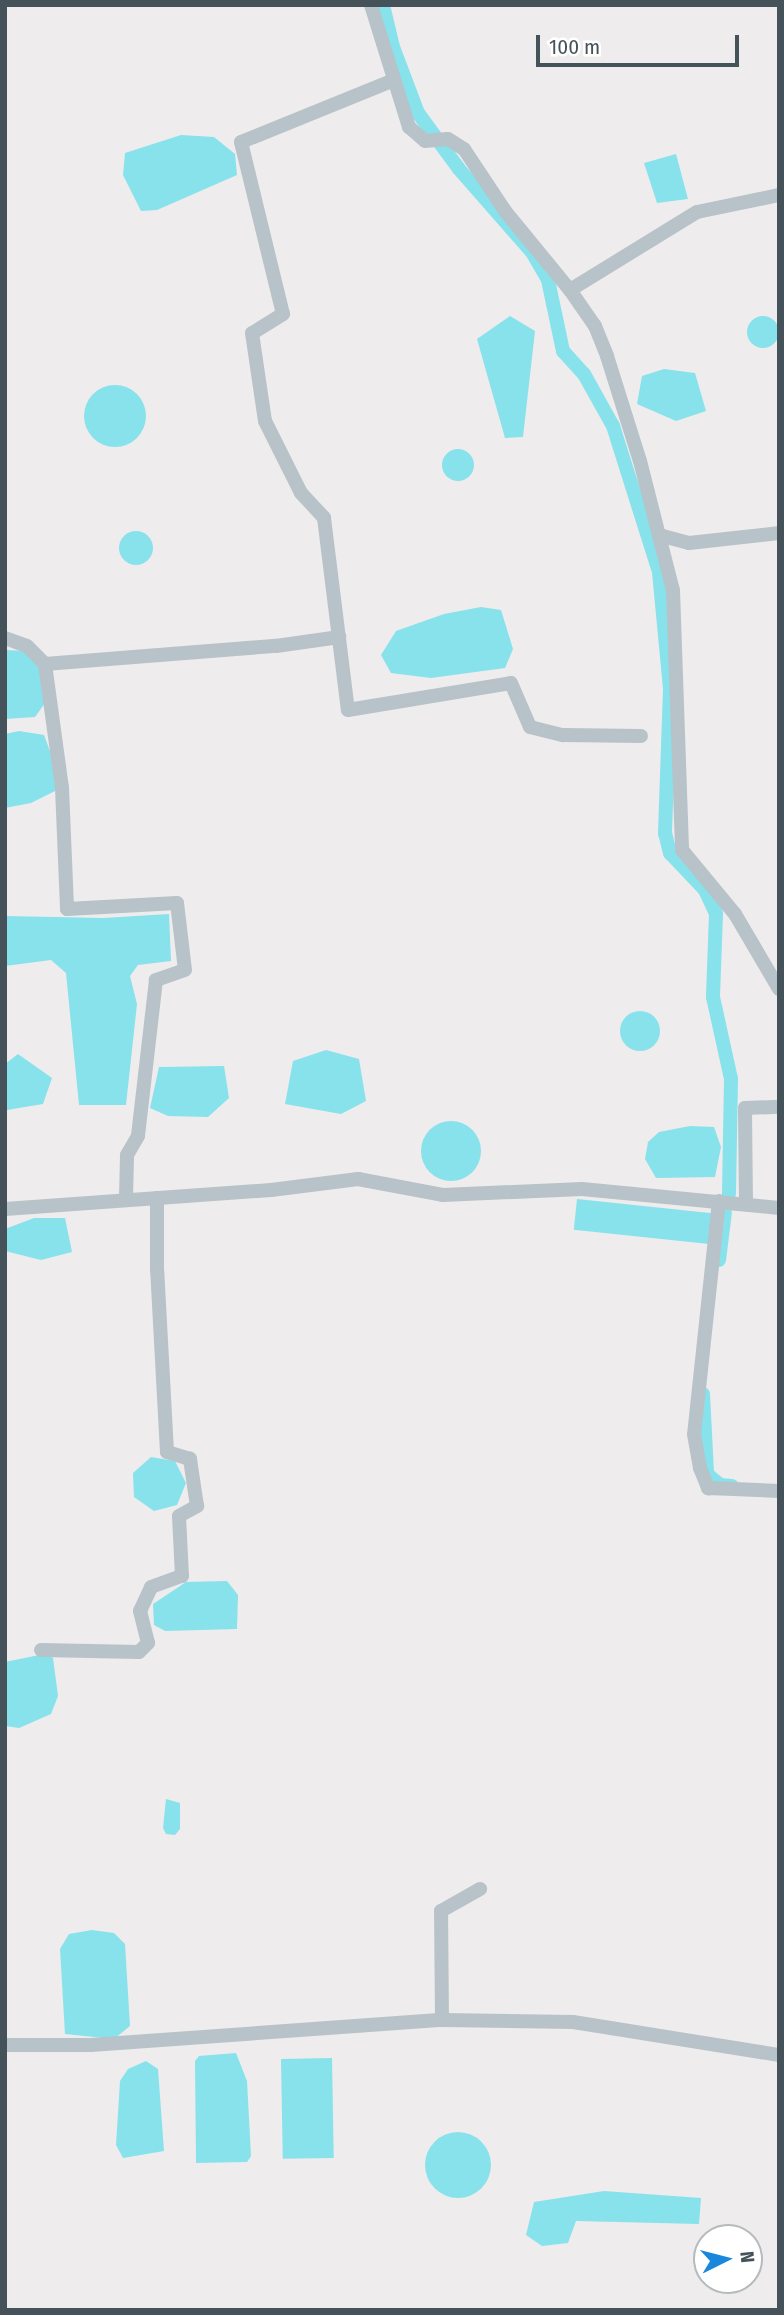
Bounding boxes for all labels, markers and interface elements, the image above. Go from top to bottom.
scale bar [539,21,742,65]
text: 100 m [549,34,600,60]
north arrow [693,2224,763,2294]
text: N [735,2250,759,2264]

